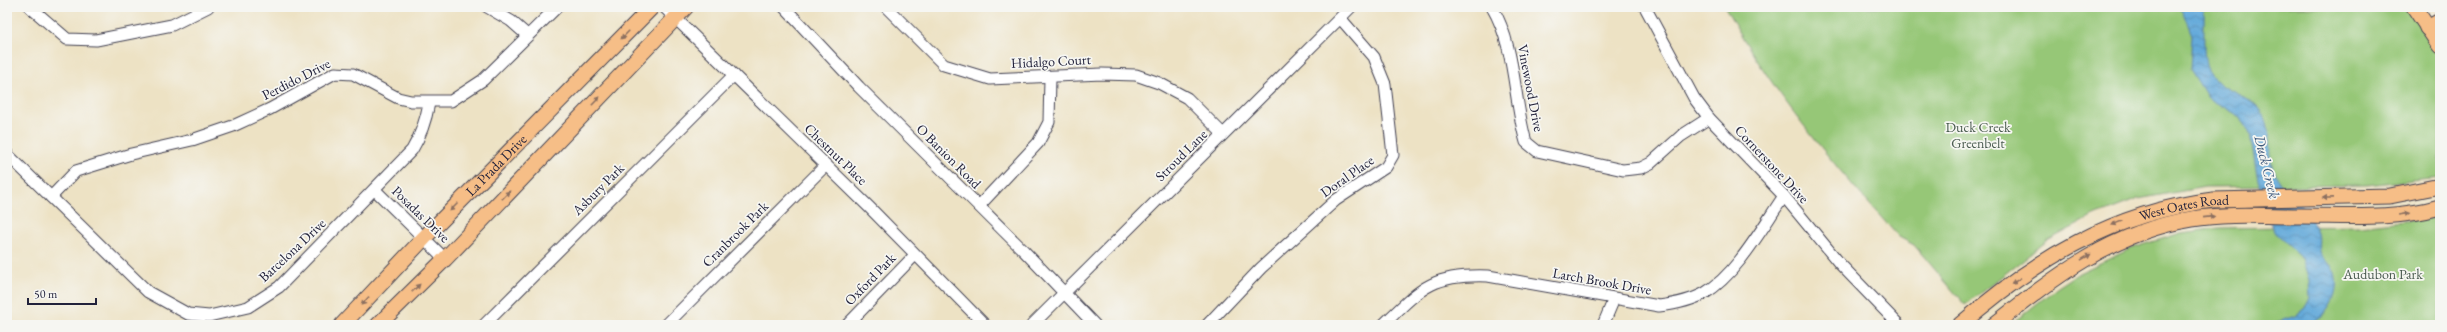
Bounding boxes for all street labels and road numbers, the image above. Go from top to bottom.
street label: Vinewood Drive [1514,43,1548,134]
street label: Hidalgo Court [1011,50,1092,72]
street label: Perdido Drive [259,54,334,104]
street label: Chestnut Place [801,119,872,189]
street label: O Banion Road [913,120,986,193]
street label: Cornerstone Drive [1731,121,1813,207]
street label: Stroud Lane [1151,125,1211,185]
street label: La Prada Drive [461,130,531,200]
street label: Doral Place [1317,151,1378,201]
street label: Asbury Park [568,159,628,219]
street label: Posadas Drive [388,182,454,247]
street label: West Oates Road [2137,191,2230,225]
street label: Cranbrook Park [698,197,772,271]
street label: Barcelona Drive [255,214,330,286]
street label: Oxford Park [841,249,900,309]
street label: Larch Brook Drive [1551,263,1653,299]

